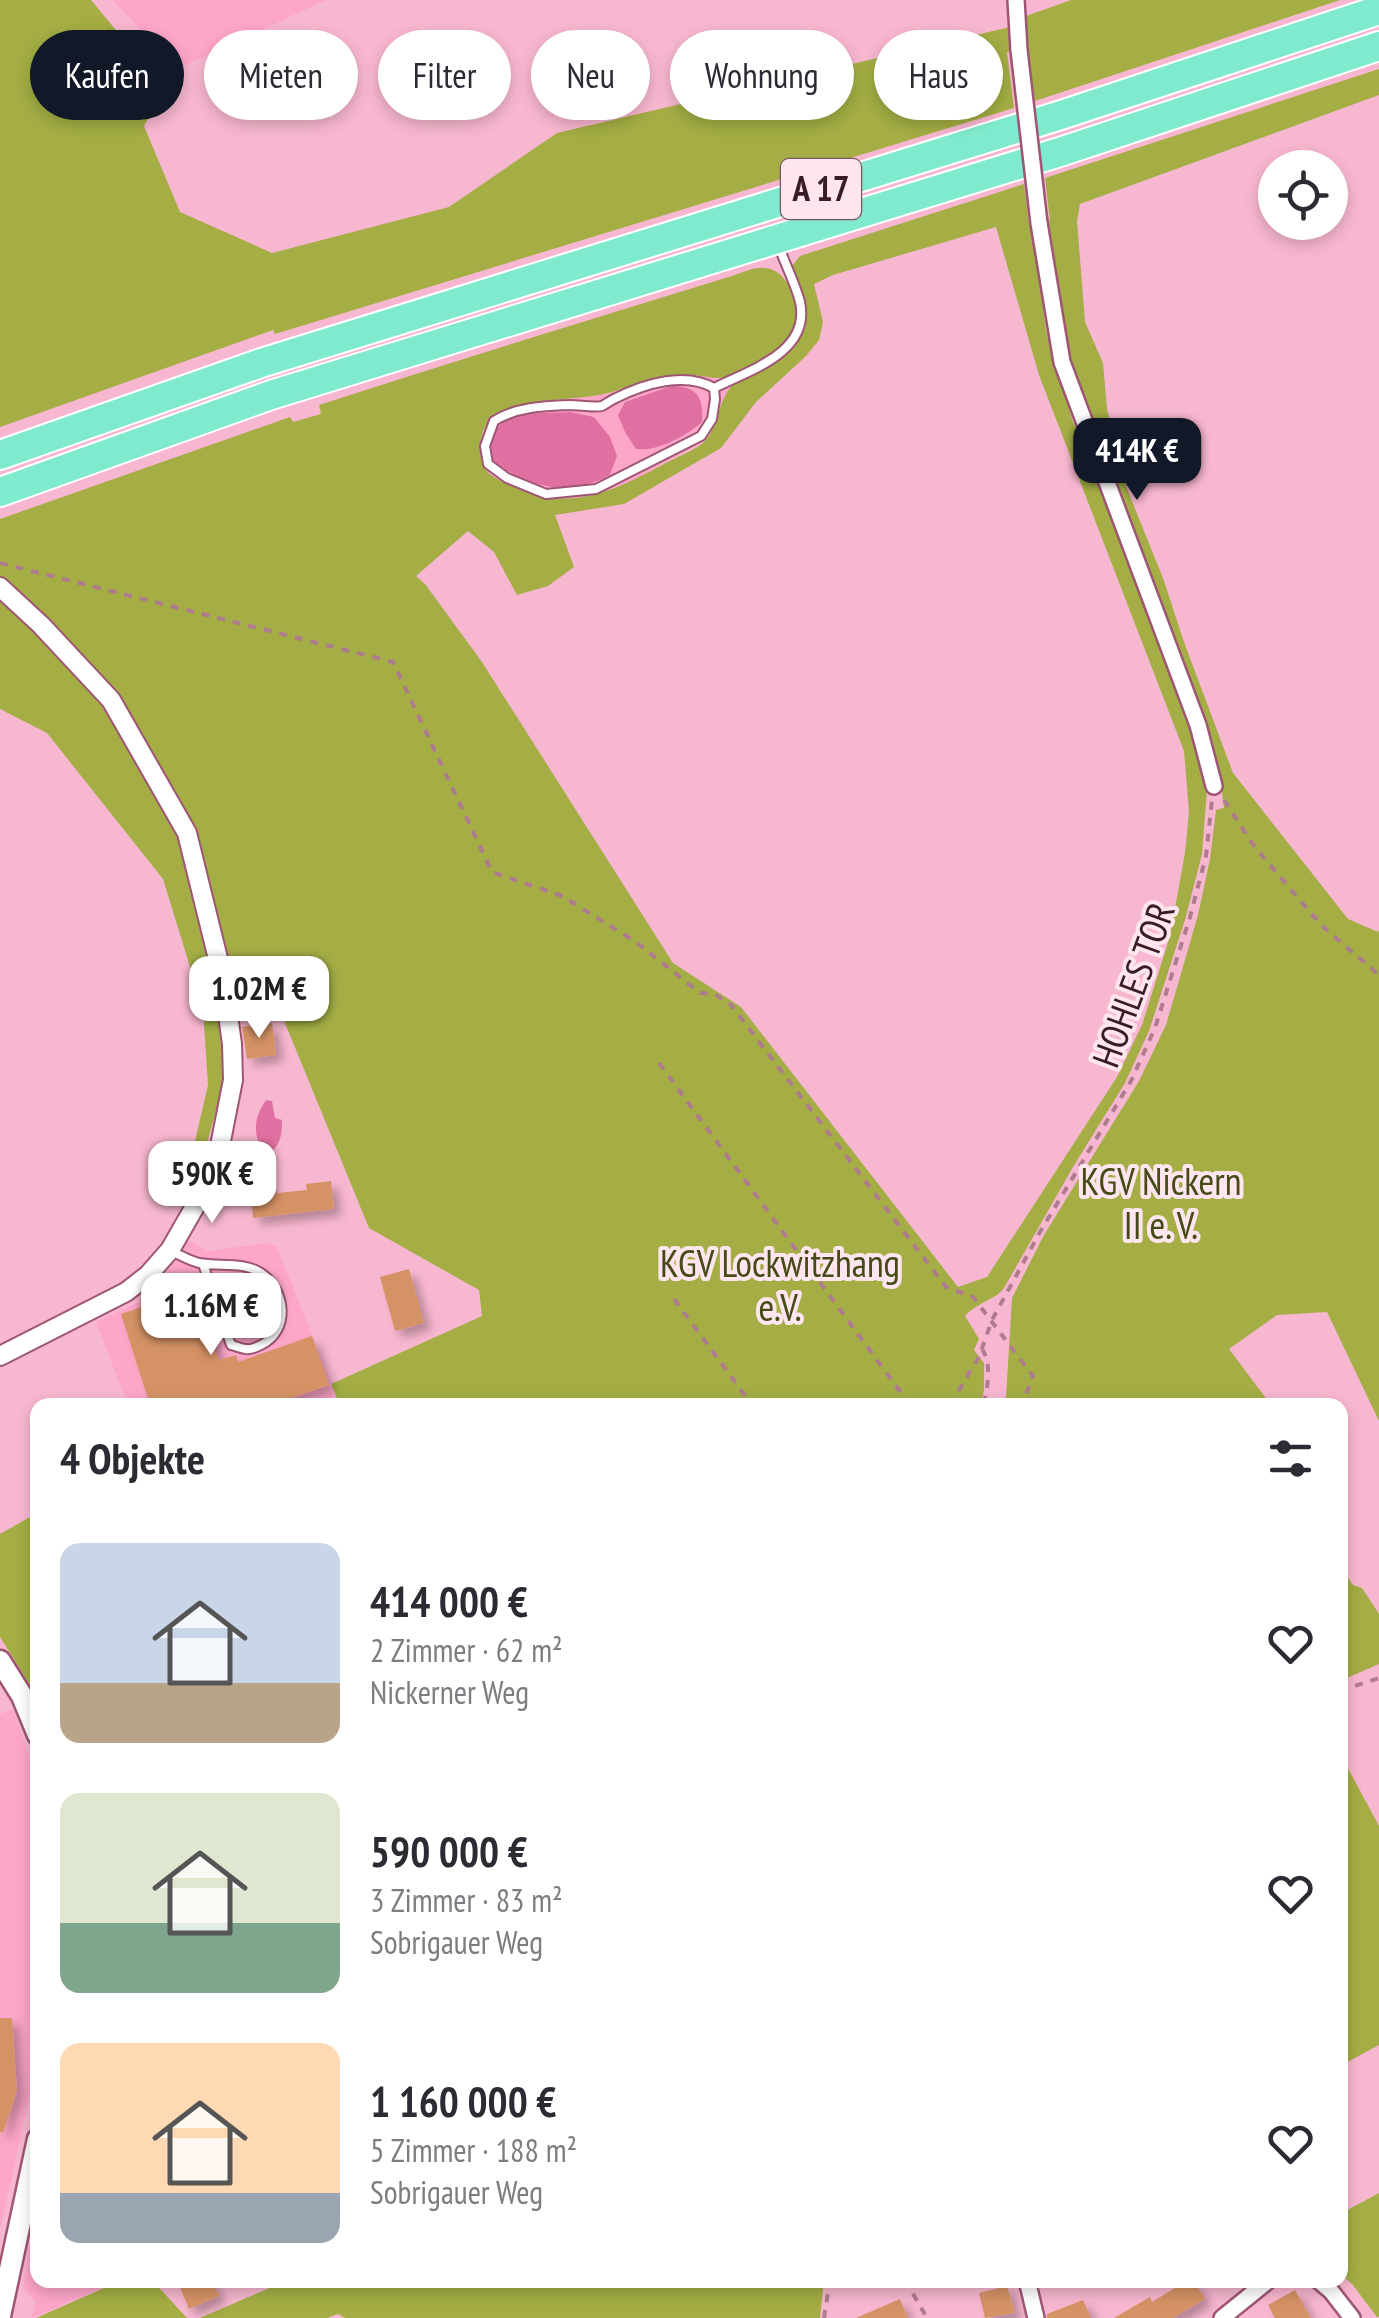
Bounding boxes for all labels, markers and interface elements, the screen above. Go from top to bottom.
chip: Kaufen [30,30,184,120]
chip: Mieten [204,30,358,120]
chip: Filter [378,30,511,120]
chip: Neu [531,30,650,120]
chip: Wohnung [670,30,854,120]
chip: Haus [874,30,1003,120]
map controls [1258,150,1348,240]
button: locate [1258,150,1348,240]
road number: A 17 [781,159,861,219]
pin: 414K € [1056,418,1218,503]
text: 414K € [1095,429,1179,471]
street label: HOHLES TOR [1080,895,1185,1074]
pin: 1.02M € [167,956,351,1041]
text: 1.02M € [211,967,307,1009]
pin: 590K € [131,1141,293,1226]
text: 590K € [170,1152,254,1194]
park label: KGV Nickern II e. V. [1081,1156,1241,1249]
park label: KGV Lockwitzhang e.V. [660,1238,900,1331]
pin: 1.16M € [119,1273,303,1358]
text: 1.16M € [163,1284,259,1326]
text: 4 Objekte [60,1431,205,1486]
icon: filters [1263,1431,1318,1486]
text: 414 000 € [370,1574,528,1629]
icon: home [140,1583,260,1703]
icon: heart [1263,1616,1318,1671]
text: 2 Zimmer · 62 m² [370,1629,563,1671]
text: Nickerner Weg [370,1671,529,1713]
text: 590 000 € [370,1824,528,1879]
icon: home [140,1833,260,1953]
icon: heart [1263,1866,1318,1921]
text: 3 Zimmer · 83 m² [370,1879,563,1921]
text: Sobrigauer Weg [370,1921,543,1963]
text: 1 160 000 € [370,2074,556,2129]
icon: home [140,2083,260,2203]
icon: heart [1263,2116,1318,2171]
text: 5 Zimmer · 188 m² [370,2129,577,2171]
text: Sobrigauer Weg [370,2171,543,2213]

